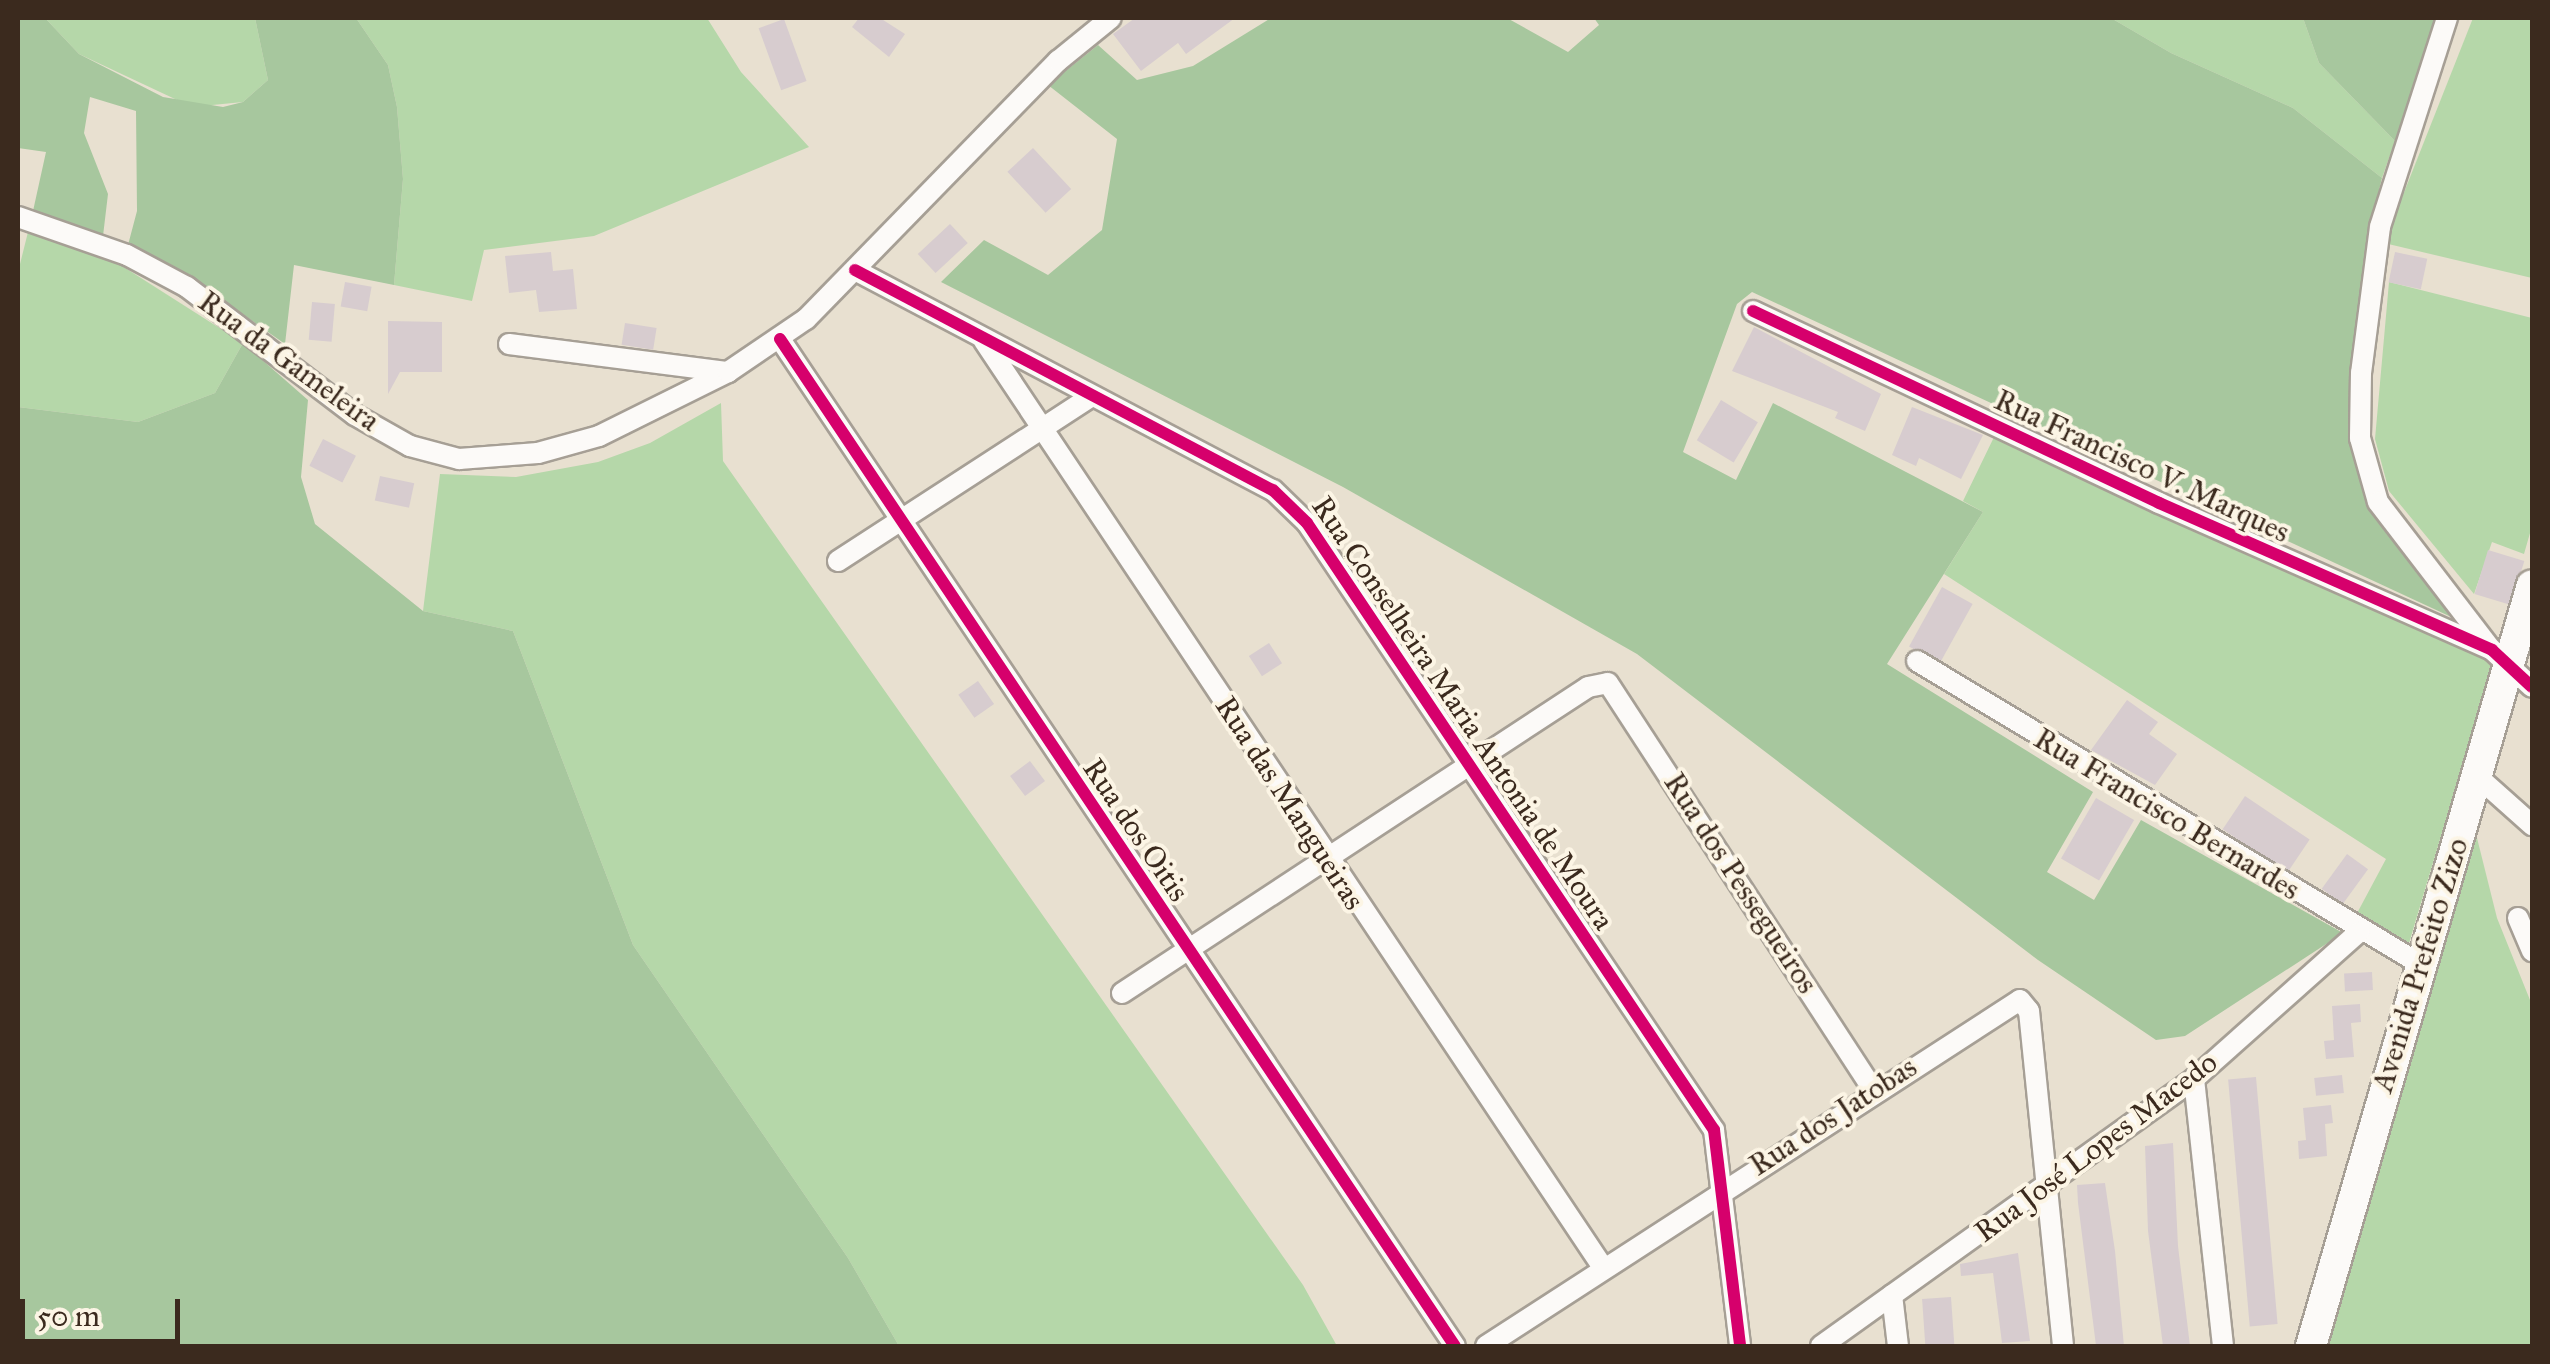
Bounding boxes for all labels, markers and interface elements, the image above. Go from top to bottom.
street label: Rua da Gameleira [191,283,387,439]
street label: Rua Francisco V. Marques [1989,382,2295,550]
street label: Rua Conselheira Maria Antonia de Moura [1304,489,1622,937]
street label: Rua das Mangueiras [1208,690,1372,916]
street label: Rua Francisco Bernardes [2028,720,2306,908]
street label: Rua dos Oitis [1075,752,1197,908]
street label: Rua dos Pessegueiros [1656,766,1826,1000]
street label: Avenida Prefeito Zizo [2364,834,2476,1096]
street label: Rua José Lopes Macedo [1968,1044,2224,1250]
street label: Rua dos Jatobas [1743,1049,1923,1183]
scale bar [25,1279,185,1341]
text: 50 m [37,1298,100,1334]

